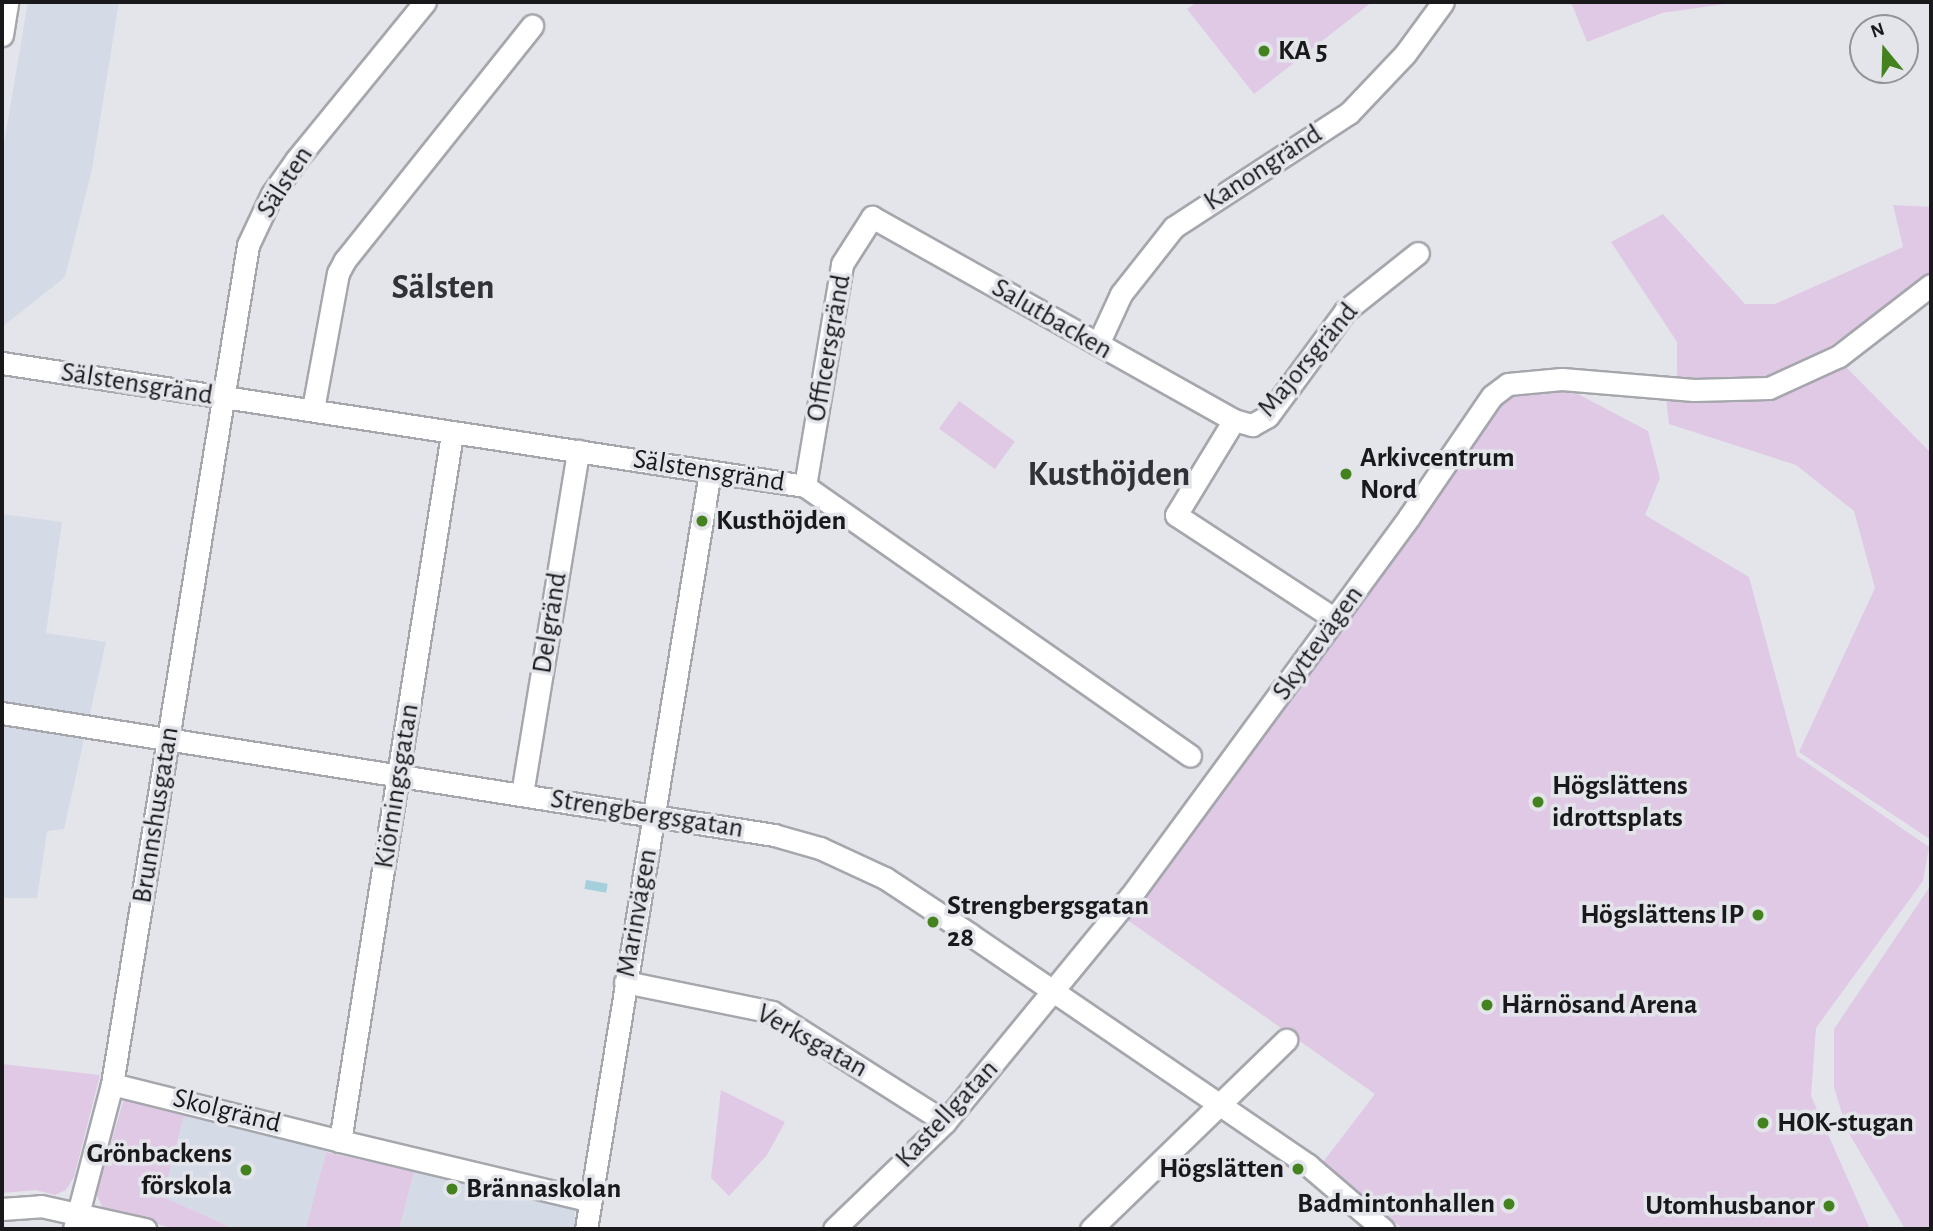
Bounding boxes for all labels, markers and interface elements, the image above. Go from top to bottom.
north arrow [1849,14,1919,84]
text: N [1868,19,1887,42]
place label: KA 5 [1278,34,1327,68]
marker: KA 5 [1256,43,1272,59]
street label: Kanongränd [1198,117,1328,219]
street label: Sälsten [249,140,321,224]
district label: Sälsten [392,267,494,309]
street label: Salutbacken [986,271,1118,367]
street label: Officersgränd [800,272,858,424]
street label: Majorsgränd [1250,296,1366,424]
street label: Sälstensgränd [59,355,215,413]
place label: Arkivcentrum Nord [1360,441,1515,507]
street label: Sälstensgränd [631,442,787,500]
district label: Kusthöjden [1028,454,1190,496]
marker: Arkivcentrum Nord [1338,466,1354,482]
place label: Kusthöjden [716,504,846,538]
marker: Kusthöjden [694,513,710,529]
street label: Delgränd [525,570,575,676]
street label: Skyttevägen [1265,579,1371,707]
street label: Kiörningsgatan [367,701,427,871]
street label: Brunnshusgatan [125,724,187,906]
place label: Högslättens idrottsplats [1552,769,1688,835]
street label: Strengbergsgatan [548,782,746,846]
marker: Högslättens idrottsplats [1530,794,1546,810]
street label: Marinvägen [609,846,665,980]
place label: Strengbergsgatan 28 [947,889,1149,955]
place label: Högslättens IP [1580,898,1744,932]
marker: Högslättens IP [1750,907,1766,923]
marker: Strengbergsgatan 28 [925,914,941,930]
place label: Härnösand Arena [1501,988,1697,1022]
street label: Verksgatan [751,997,873,1085]
marker: Härnösand Arena [1479,997,1495,1013]
street label: Kastellgatan [888,1053,1006,1175]
street label: Skolgränd [170,1081,284,1141]
place label: HOK-stugan [1777,1106,1914,1140]
marker: HOK-stugan [1755,1115,1771,1131]
place label: Grönbackens förskola [87,1137,232,1203]
place label: Högslätten [1159,1152,1284,1186]
marker: Högslätten [1290,1161,1306,1177]
marker: Grönbackens förskola [238,1162,254,1178]
place label: Brännaskolan [466,1172,621,1206]
marker: Brännaskolan [444,1181,460,1197]
place label: Badmintonhallen [1297,1187,1495,1221]
place label: Utomhusbanor [1645,1189,1815,1223]
marker: Badmintonhallen [1501,1196,1517,1212]
marker: Utomhusbanor [1821,1198,1837,1214]

